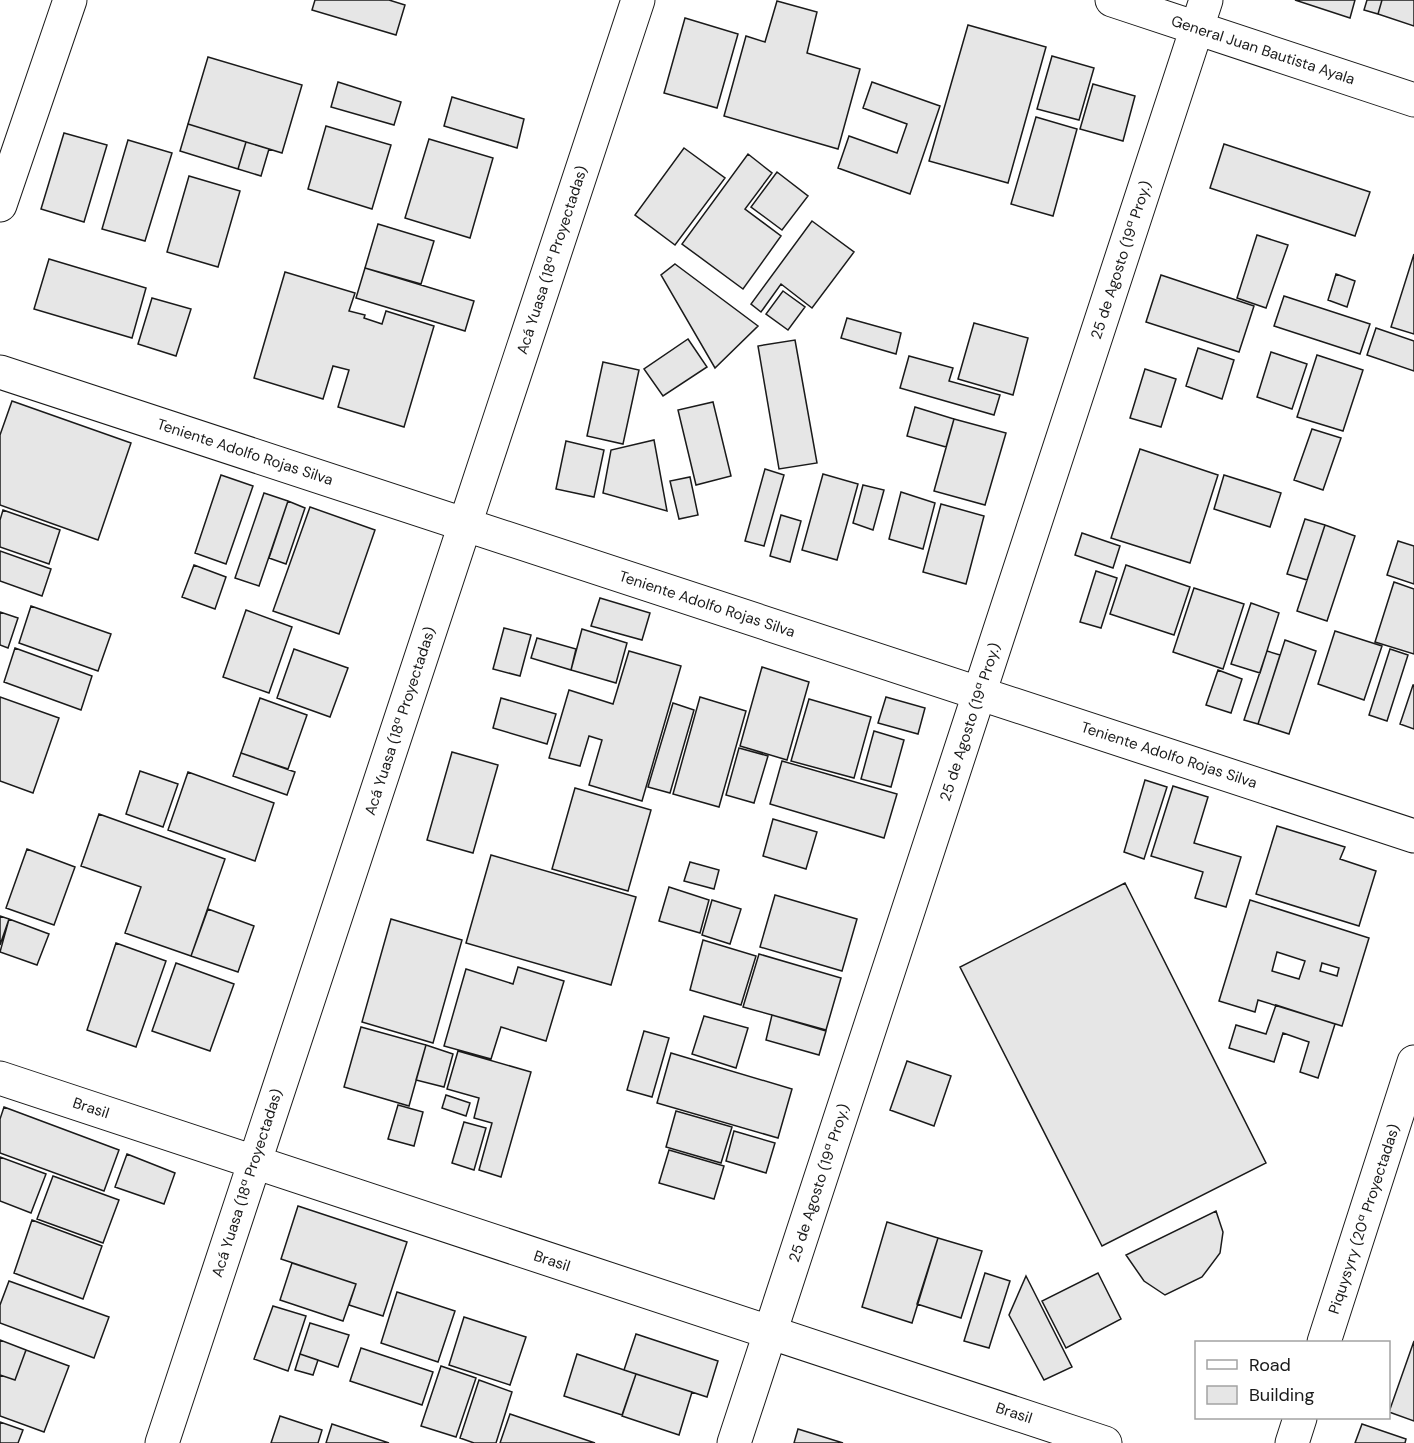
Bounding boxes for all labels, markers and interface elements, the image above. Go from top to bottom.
street label: General Juan Bautista Ayala [1169,11,1357,89]
street label: Acá Yuasa (18ª Proyectadas) [512,163,592,357]
street label: 25 de Agosto (19ª Proy.) [1086,178,1156,342]
street label: Teniente Adolfo Rojas Silva [154,414,336,490]
street label: Teniente Adolfo Rojas Silva [616,566,798,642]
street label: Acá Yuasa (18ª Proyectadas) [360,624,440,818]
street label: 25 de Agosto (19ª Proy.) [935,640,1005,804]
street label: Teniente Adolfo Rojas Silva [1078,717,1260,793]
street label: Acá Yuasa (18ª Proyectadas) [207,1086,287,1280]
street label: Brasil [70,1093,112,1123]
street label: 25 de Agosto (19ª Proy.) [784,1101,854,1265]
street label: Piquysyry (20ª Proyectadas) [1324,1121,1404,1317]
street label: Brasil [531,1246,573,1276]
legend [1195,1341,1390,1419]
text: Road [1249,1353,1291,1377]
text: Building [1249,1383,1314,1407]
street label: Brasil [993,1398,1035,1428]

